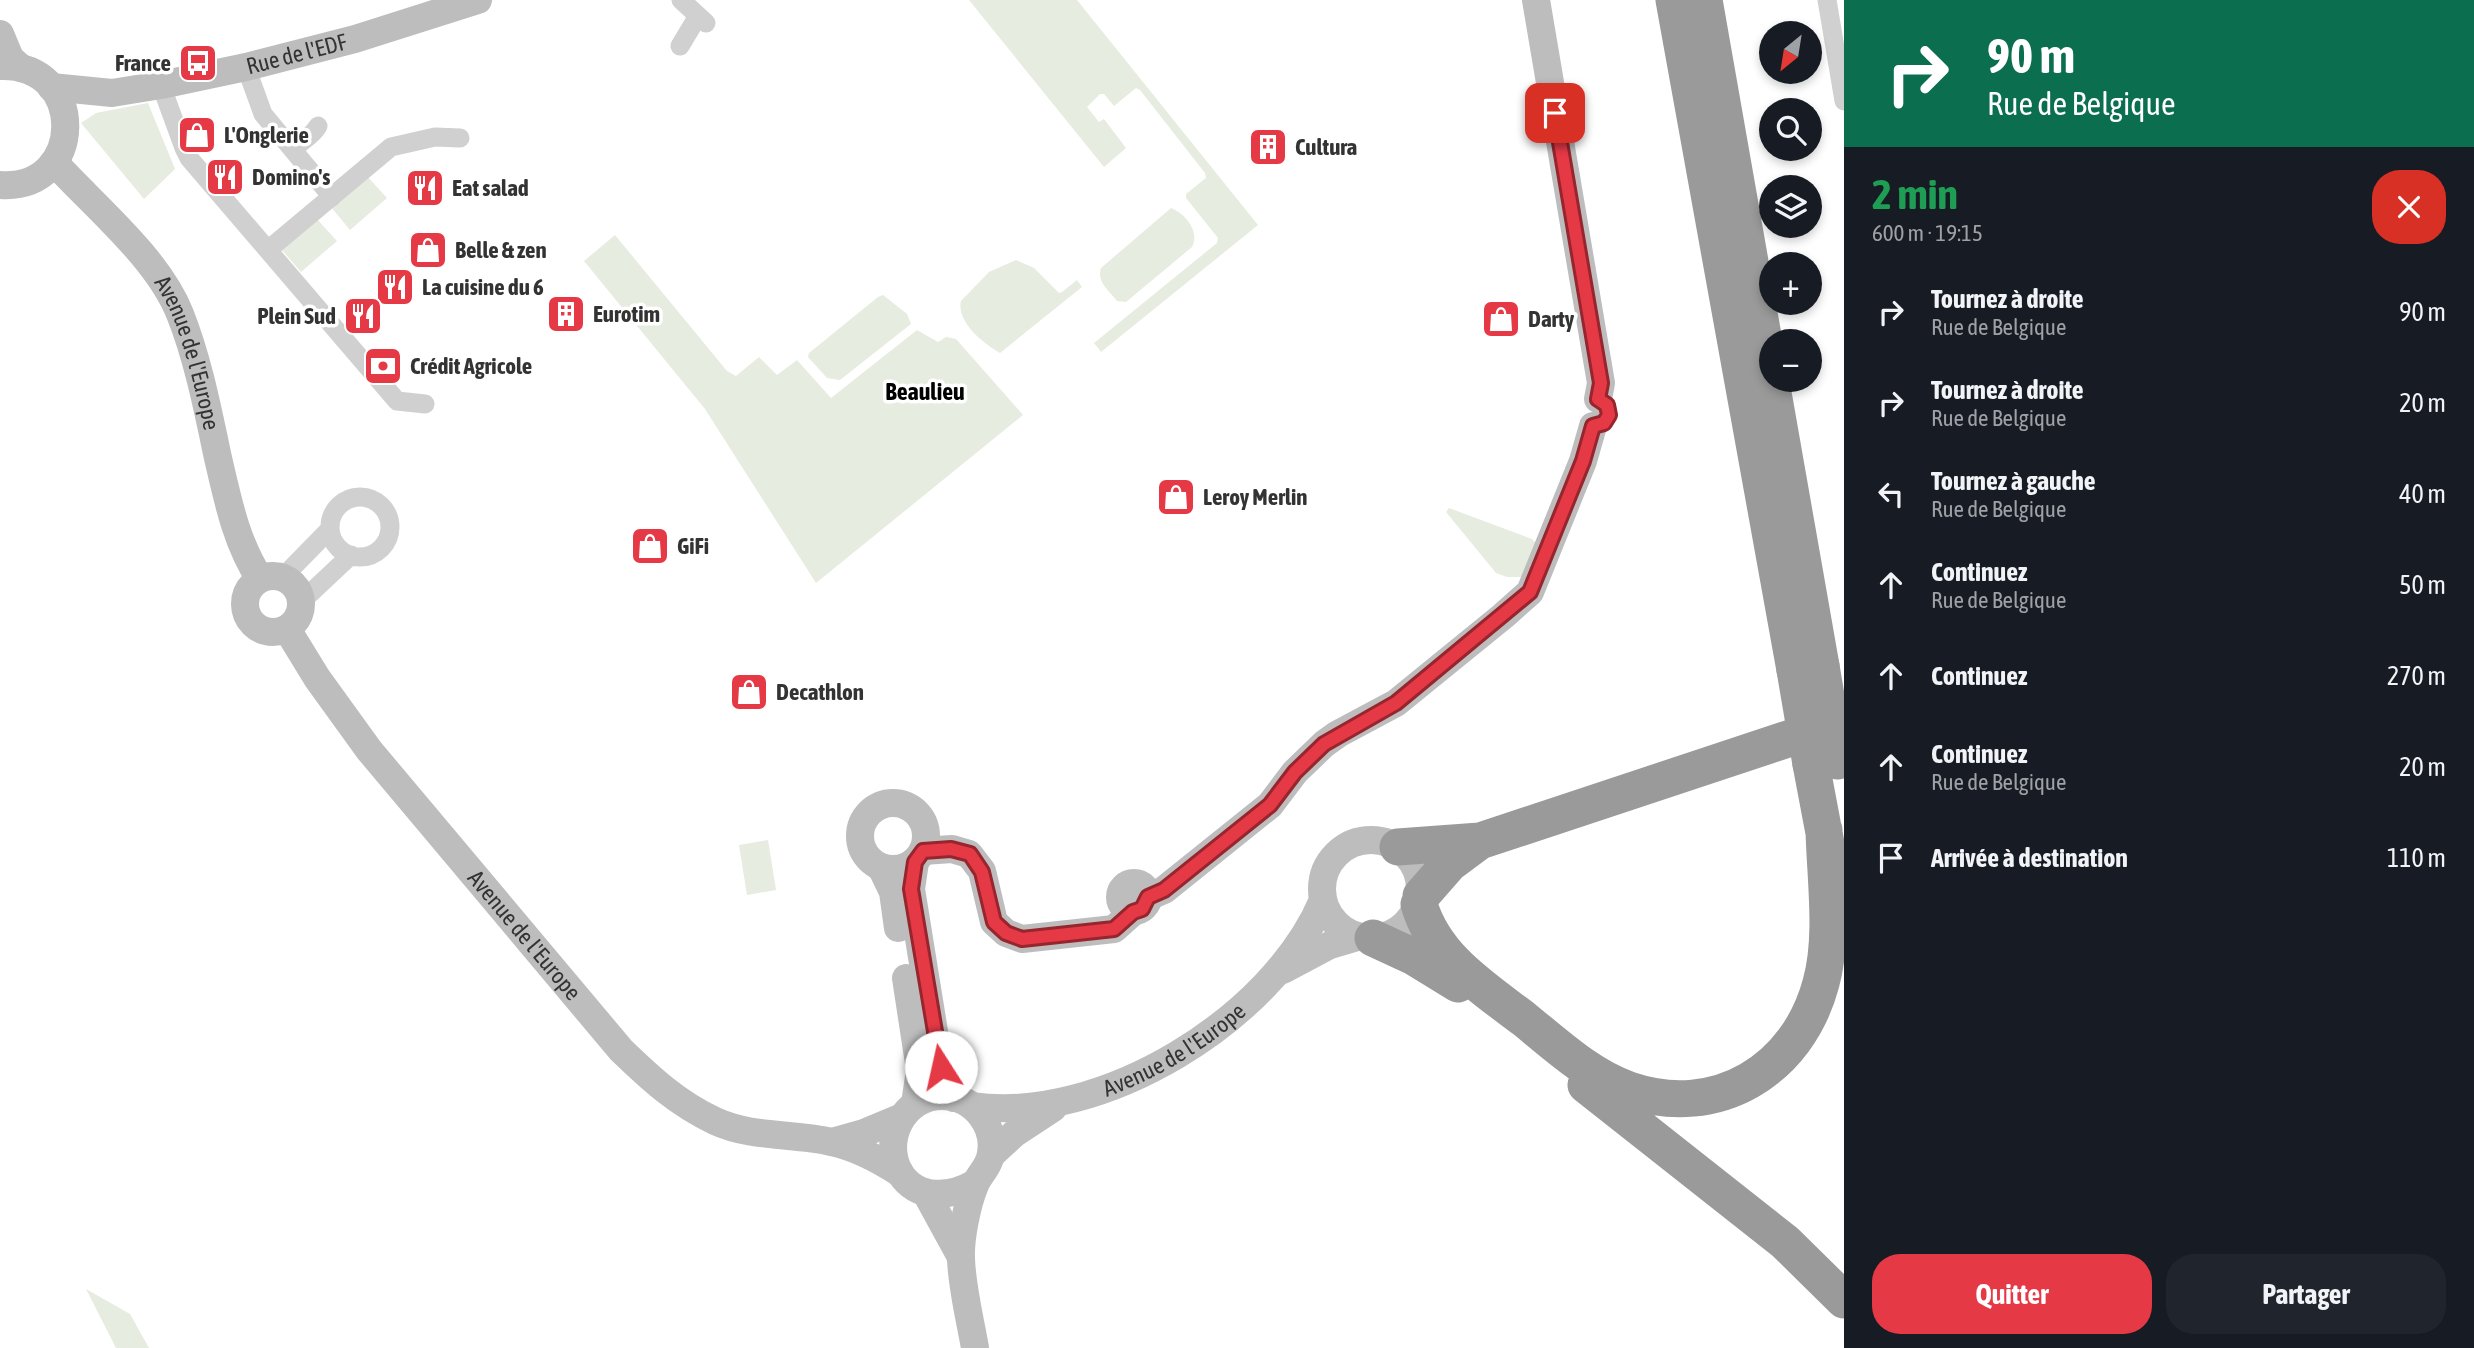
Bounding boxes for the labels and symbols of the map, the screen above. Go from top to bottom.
north arrow [1759,21,1822,84]
street label: Rue de l'EDF [244,28,350,79]
bus stop icon: France [177,42,219,84]
place label: France [115,50,171,76]
pin [1525,83,1585,143]
shop icon: L'Onglerie [176,114,218,156]
place label: L'Onglerie [224,122,309,148]
building icon: Cultura [1247,126,1289,168]
place label: Cultura [1295,134,1358,160]
restaurant icon: Domino's [204,156,246,198]
place label: Domino's [252,164,330,190]
restaurant icon: Eat salad [404,167,446,209]
place label: Eat salad [452,175,529,201]
shop icon: Belle & zen [407,229,449,271]
place label: Belle & zen [455,237,547,263]
restaurant icon: La cuisine du 6 [374,266,416,308]
street label: Avenue de l'Europe [150,271,225,432]
place label: La cuisine du 6 [422,274,544,300]
building icon: Eurotim [545,293,587,335]
restaurant icon: Plein Sud [342,295,384,337]
shop icon: Darty [1480,298,1522,340]
place label: Eurotim [593,301,660,327]
place label: Plein Sud [257,303,336,329]
place label: Darty [1528,306,1575,332]
bank icon: Crédit Agricole [362,345,404,387]
place label: Crédit Agricole [410,353,532,379]
district label: Beaulieu [885,378,965,405]
shop icon: Leroy Merlin [1155,476,1197,518]
place label: Leroy Merlin [1203,484,1308,510]
shop icon: GiFi [629,525,671,567]
place label: GiFi [677,533,709,559]
shop icon: Decathlon [728,671,770,713]
place label: Decathlon [776,679,864,705]
street label: Avenue de l'Europe [463,865,586,1005]
street label: Avenue de l'Europe [1100,998,1250,1102]
position arrow [904,1030,978,1104]

